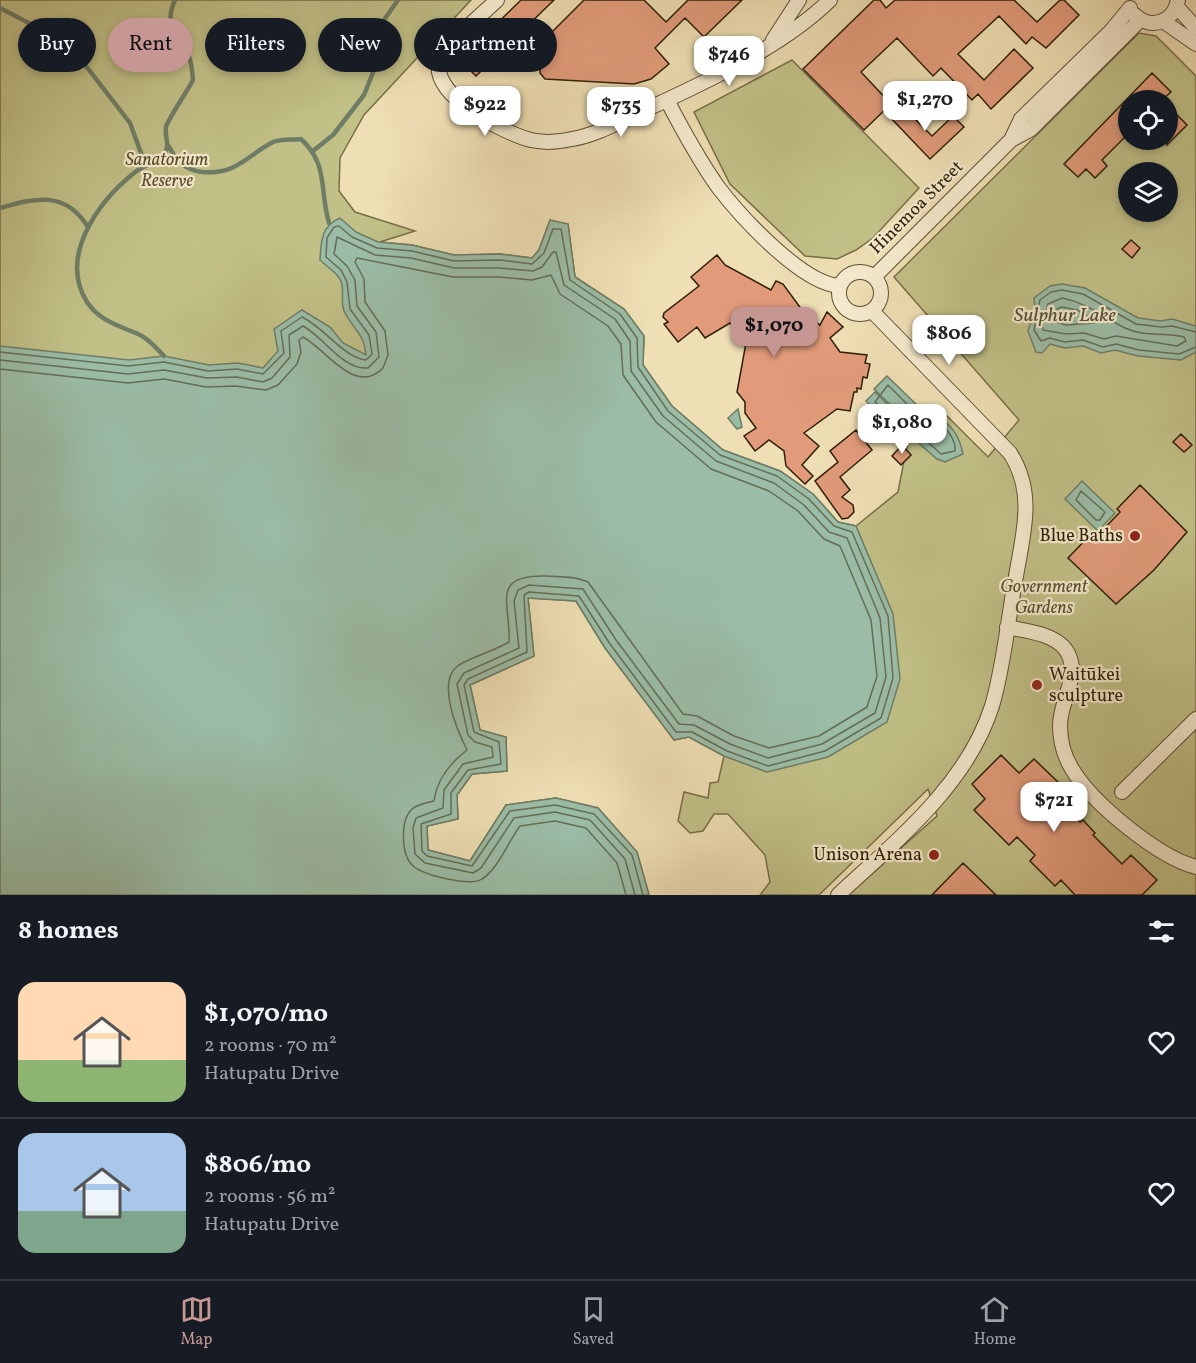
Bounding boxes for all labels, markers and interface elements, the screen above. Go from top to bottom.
chip: Buy [18,18,96,72]
chip: Rent [108,18,193,72]
chip: Filters [205,18,306,72]
chip: New [318,18,402,72]
chip: Apartment [414,18,557,72]
pin: $746 [693,36,765,87]
text: $746 [708,41,750,69]
pin: $1,270 [876,81,974,132]
pin: $922 [449,86,521,137]
text: $1,270 [897,86,953,114]
pin: $735 [585,87,657,138]
map controls [1118,90,1178,222]
button: locate [1118,90,1178,150]
text: $922 [464,91,507,119]
text: $735 [601,92,641,120]
park label: Sanatorium Reserve [126,148,209,194]
street label: Hinemoa Street [864,155,970,261]
button: layers [1118,162,1178,222]
water label: Sulphur Lake [1014,302,1117,330]
pin: $1,070 [725,307,823,358]
text: $1,070 [745,312,803,340]
pin: $806 [913,315,985,366]
text: $806 [926,320,972,348]
pin: $1,080 [853,404,951,455]
text: $1,080 [872,409,932,437]
place label: Blue Baths [1039,524,1123,549]
marker: Blue Baths [1128,529,1142,543]
park label: Government Gardens [1000,575,1089,621]
place label: Waitūkei sculpture [1049,663,1123,709]
marker: Waitūkei sculpture [1030,678,1044,692]
pin: $721 [1018,782,1090,833]
text: $721 [1035,787,1073,815]
place label: Unison Arena [814,843,922,868]
marker: Unison Arena [927,848,941,862]
text: 8 homes [18,913,119,949]
icon: filters [1145,915,1178,948]
text: $1,070/mo [204,996,328,1032]
icon: home [66,1006,138,1078]
icon: heart [1145,1026,1178,1059]
text: 2 rooms · 70 m² [204,1032,337,1060]
text: Hatupatu Drive [204,1060,339,1088]
text: $806/mo [204,1147,311,1183]
icon: home [66,1157,138,1229]
icon: heart [1145,1177,1178,1210]
text: 2 rooms · 56 m² [204,1183,335,1211]
text: Hatupatu Drive [204,1211,339,1239]
tab: Map [180,1293,213,1351]
tab: Saved [573,1293,614,1351]
tab: Home [974,1293,1016,1351]

